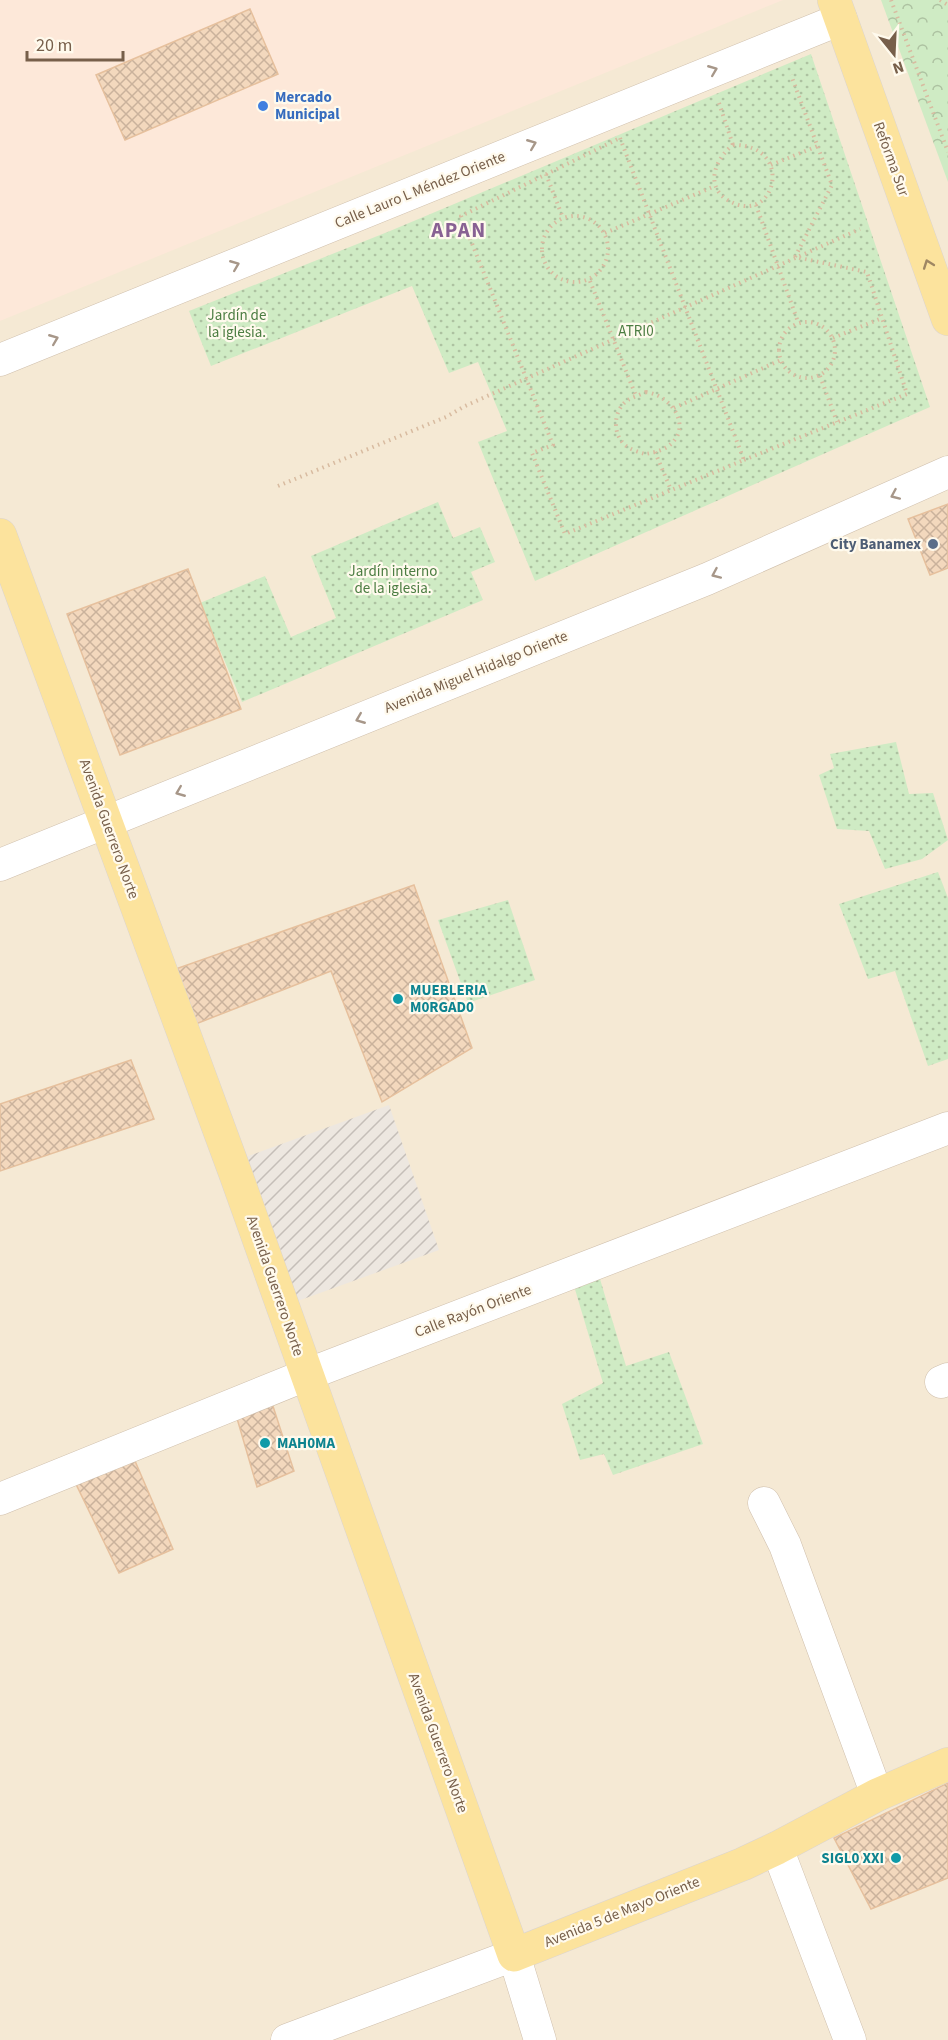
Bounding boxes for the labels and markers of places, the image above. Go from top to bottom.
place label: Mercado Municipal [275,87,340,125]
marker: Mercado Municipal [256,99,270,113]
place label: City Banamex [830,534,921,555]
marker: City Banamex [926,537,940,551]
place label: MUEBLERIA M0RGAD0 [410,980,487,1018]
marker: MUEBLERIA M0RGAD0 [391,992,405,1006]
place label: MAH0MA [277,1433,335,1454]
marker: MAH0MA [258,1436,272,1450]
place label: SIGL0 XXI [821,1848,884,1869]
marker: SIGL0 XXI [889,1851,903,1865]

